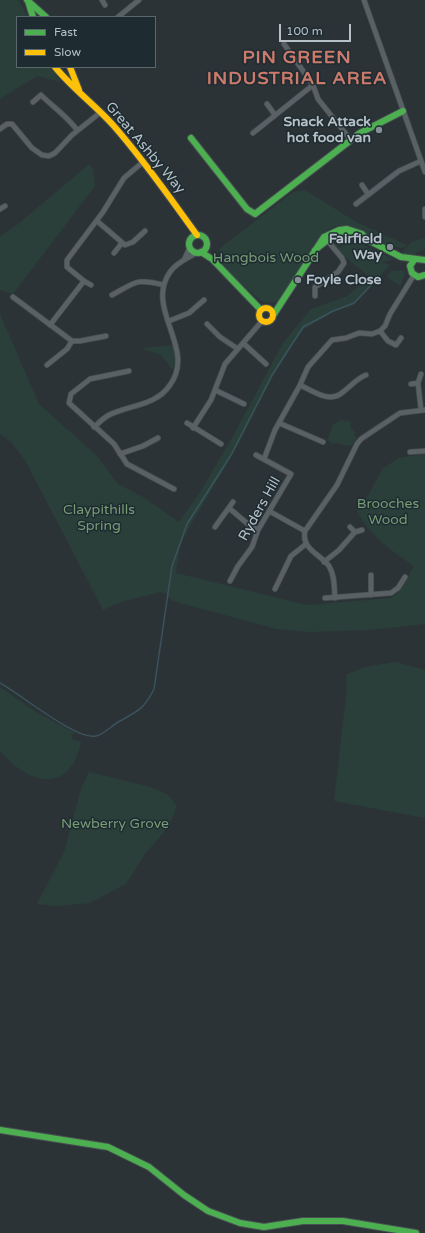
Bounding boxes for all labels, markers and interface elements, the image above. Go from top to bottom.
legend [16,16,156,68]
scale bar [281,16,353,42]
text: 100 m [286,24,323,38]
text: Fast [54,25,77,39]
text: Slow [54,45,81,59]
district label: PIN GREEN INDUSTRIAL AREA [207,47,387,90]
street label: Great Ashby Way [102,99,188,197]
place label: Snack Attack hot food van [284,114,371,146]
marker: Snack Attack hot food van [374,125,384,135]
place label: Fairfield Way [329,231,382,264]
marker: Fairfield Way [385,242,395,252]
park label: Hangbois Wood [213,250,319,266]
place label: Foyle Close [306,272,381,288]
marker: Foyle Close [293,275,303,285]
street label: Ryders Hill [236,474,284,544]
park label: Brooches Wood [357,496,419,528]
park label: Claypithills Spring [63,502,135,534]
park label: Newberry Grove [61,816,169,832]

